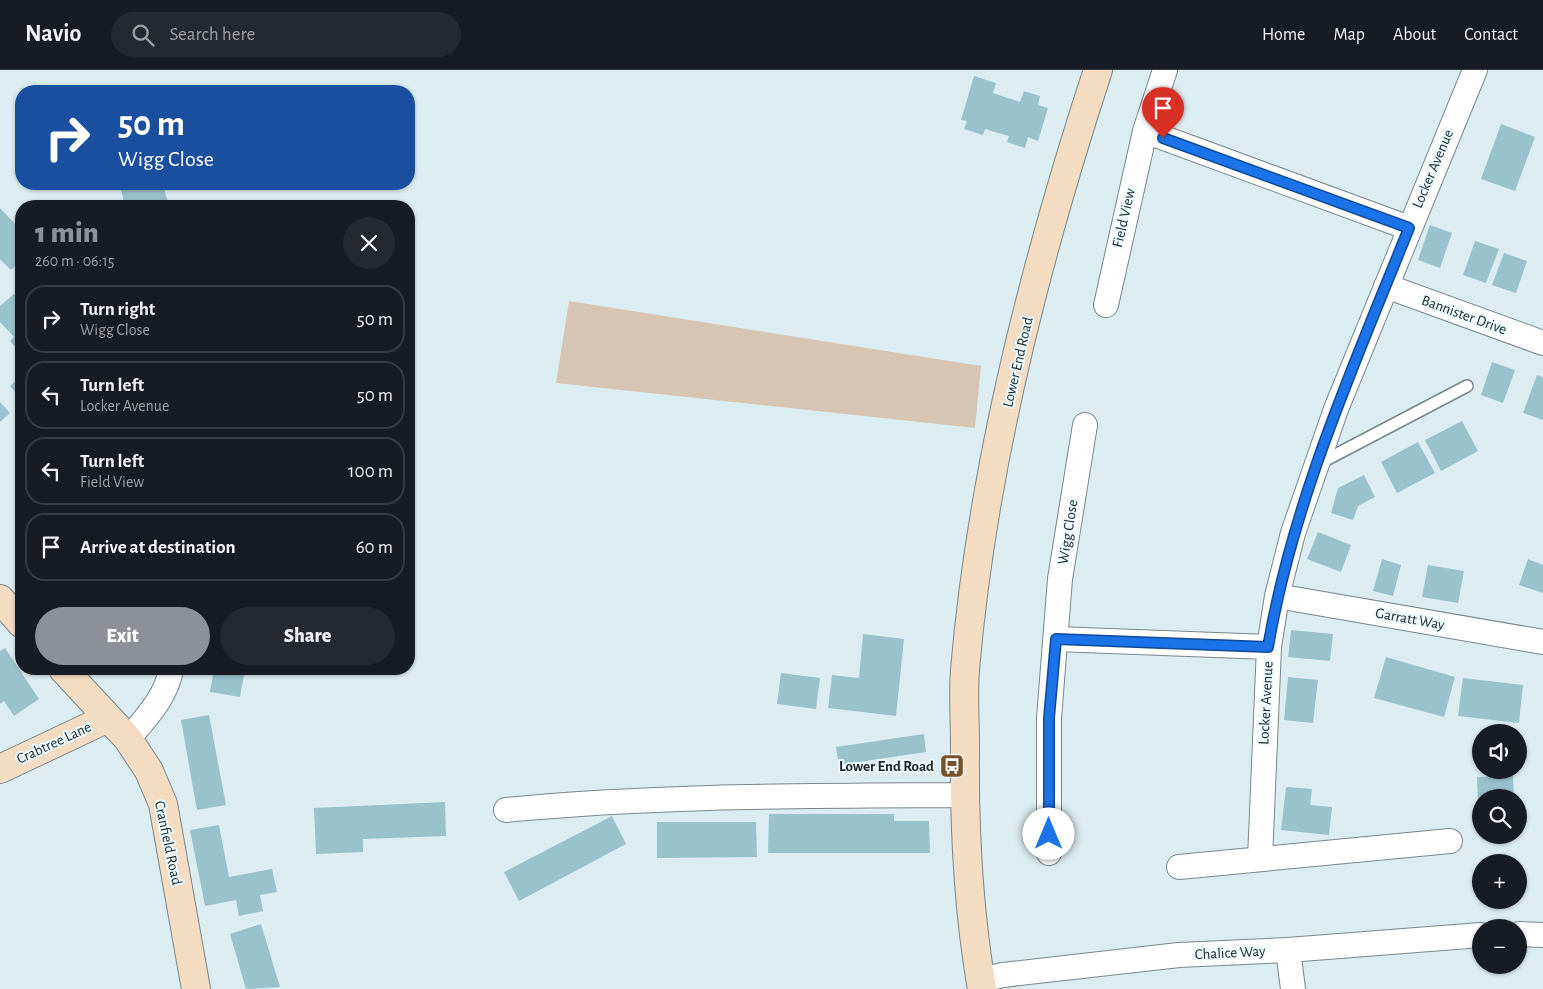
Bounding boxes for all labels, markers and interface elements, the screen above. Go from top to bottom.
search box [111,12,461,57]
icon: search [129,21,157,49]
text: Navio [25,22,81,46]
text: Search here [169,25,255,44]
text: Home [1262,26,1305,44]
text: Map [1333,26,1365,44]
text: About [1393,26,1436,44]
text: Contact [1464,26,1518,44]
pin [1142,87,1184,138]
icon: arrive [1149,94,1177,122]
icon: right [35,105,100,170]
text: 50 m [118,107,185,142]
street label: Locker Avenue [1410,127,1456,210]
text: Wigg Close [118,148,214,170]
street label: Field View [1110,187,1138,249]
button: close [343,217,395,269]
text: 1 min [35,218,99,248]
text: 260 m · 06:15 [35,253,114,269]
street label: Bannister Drive [1419,293,1509,337]
text: Turn right [80,300,155,319]
icon: right [37,305,65,333]
text: 50 m [357,310,393,329]
street label: Lower End Road [1000,315,1036,409]
text: Wigg Close [80,322,150,338]
text: Turn left [80,376,144,395]
icon: left [37,381,65,409]
text: 50 m [357,386,393,405]
text: Locker Avenue [80,398,169,414]
text: Turn left [80,452,144,471]
icon: left [37,457,65,485]
text: 100 m [348,462,393,481]
text: Field View [80,474,144,490]
street label: Wigg Close [1055,498,1081,565]
icon: arrive [37,533,65,561]
text: Arrive at destination [80,538,236,557]
text: 60 m [356,538,393,557]
street label: Garratt Way [1374,606,1446,633]
button: Exit [35,607,210,665]
button: Share [220,607,395,665]
street label: Locker Avenue [1256,661,1276,745]
street label: Crabtree Lane [14,719,94,767]
map controls [1472,724,1527,974]
button: sound [1472,724,1527,779]
bus stop icon: Lower End Road [939,753,965,779]
place label: Lower End Road [839,759,934,774]
button: search [1472,789,1527,844]
street label: Cranfield Road [152,800,184,887]
position arrow [1022,807,1074,859]
button: + [1472,854,1527,909]
button: − [1472,919,1527,974]
street label: Chalice Way [1194,944,1266,962]

